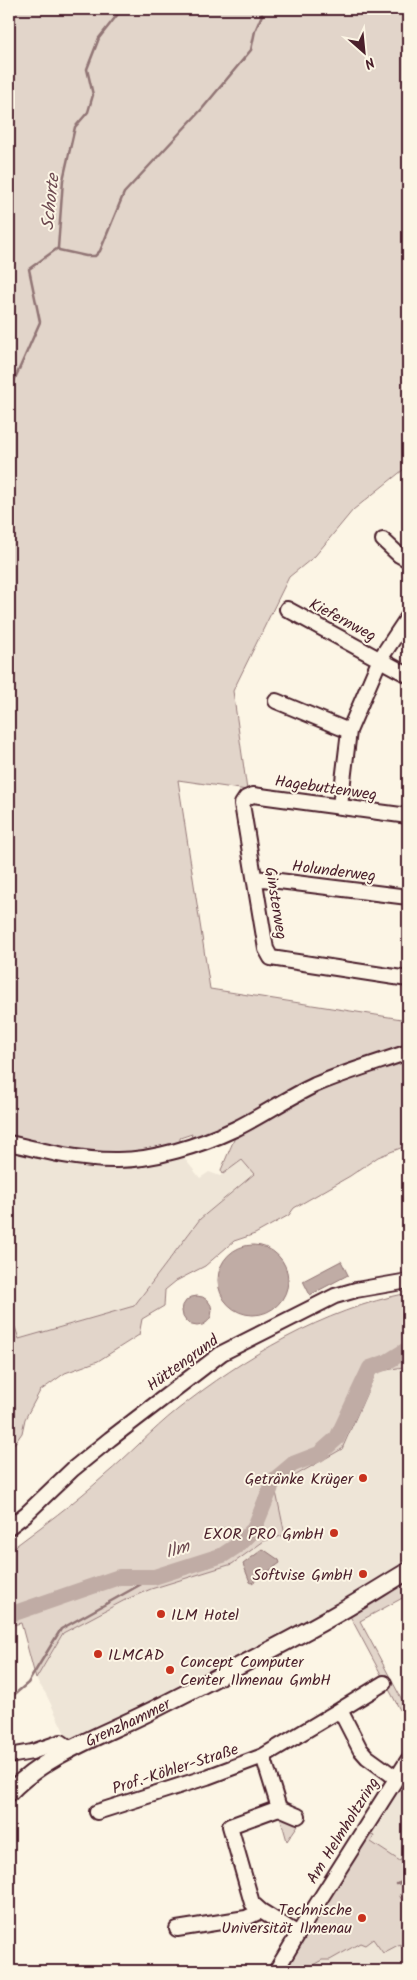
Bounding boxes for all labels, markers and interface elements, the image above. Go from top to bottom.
north arrow [340,28,390,78]
text: N [360,51,378,75]
water label: Schorte [34,171,69,232]
street label: Kiefernweg [304,592,380,649]
street label: Hagebuttenweg [273,769,378,808]
street label: Holunderweg [291,854,377,889]
street label: Ginsterweg [257,865,294,941]
street label: Hüttengrund [142,1328,225,1398]
place label: Getränke Krüger [245,1467,355,1492]
marker: Getränke Krüger [357,1472,369,1484]
place label: EXOR PRO GmbH [203,1522,324,1547]
marker: EXOR PRO GmbH [328,1527,340,1539]
water label: Ilm [162,1533,195,1568]
place label: Softvise GmbH [252,1563,353,1588]
marker: Softvise GmbH [357,1568,369,1580]
place label: ILM Hotel [171,1603,239,1628]
marker: ILM Hotel [155,1608,167,1620]
place label: ILMCAD [108,1643,164,1668]
marker: ILMCAD [92,1648,104,1660]
place label: Concept Computer Center Ilmenau GmbH [180,1650,331,1693]
marker: Concept Computer Center Ilmenau GmbH [164,1664,176,1676]
street label: Grenzhammer [81,1691,177,1754]
street label: Prof.-Köhler-Straße [109,1737,242,1802]
street label: Am Helmholtzring [300,1773,386,1889]
place label: Technische Universität Ilmenau [221,1898,352,1941]
marker: Technische Universität Ilmenau [356,1912,368,1924]

